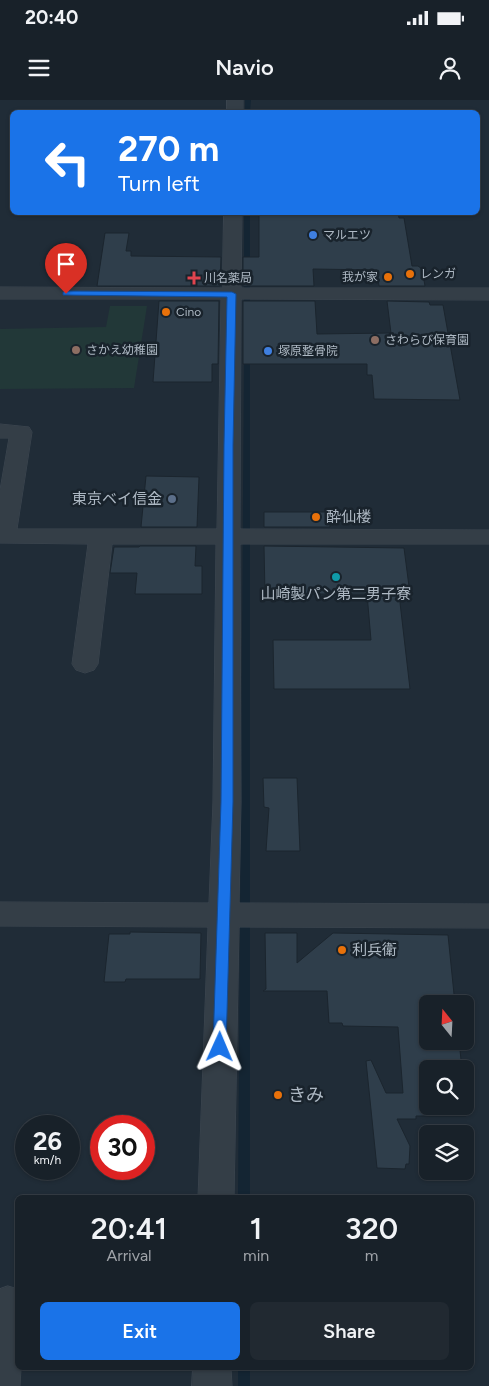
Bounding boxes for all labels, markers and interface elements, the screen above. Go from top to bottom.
text: 20:40 [25,6,78,29]
icon: menu [25,54,53,82]
text: Navio [215,54,274,81]
icon: person [436,54,464,82]
text: 270 m [118,128,219,170]
icon: left [35,130,100,195]
text: Turn left [118,170,200,197]
place label: マルエツ [323,228,371,242]
marker: マルエツ [307,229,319,241]
pin [45,243,87,294]
icon: arrive [52,250,80,278]
place label: レンガ [420,267,456,281]
marker: レンガ [404,268,416,280]
place label: 我が家 [342,270,378,284]
place label: 川名薬局 [204,271,252,285]
marker: 我が家 [382,271,394,283]
marker: 川名薬局 [188,272,200,284]
place label: Cino [176,305,201,319]
marker: Cino [160,306,172,318]
place label: さわらび保育園 [385,333,469,347]
marker: さわらび保育園 [369,334,381,346]
place label: さかえ幼稚園 [86,343,158,357]
marker: さかえ幼稚園 [70,344,82,356]
place label: 塚原整骨院 [278,344,338,358]
marker: 塚原整骨院 [262,345,274,357]
place label: 東京ベイ信金 [72,490,162,508]
marker: 東京ベイ信金 [166,493,178,505]
place label: 酔仙楼 [326,508,371,526]
marker: 酔仙楼 [310,511,322,523]
marker: 山崎製パン第二男子寮 [330,571,342,583]
place label: 山崎製パン第二男子寮 [261,585,411,603]
place label: 利兵衛 [352,941,397,959]
marker: 利兵衛 [336,944,348,956]
north arrow [419,995,474,1050]
map controls [419,995,474,1180]
position arrow [193,1020,245,1072]
button: search [419,1060,474,1115]
place label: きみ [288,1084,324,1106]
marker: きみ [272,1089,284,1101]
speed limit sign: 30 [90,1115,155,1180]
button: layers [419,1125,474,1180]
text: 26 [33,1126,62,1156]
text: km/h [34,1153,61,1167]
text: 20:41 [91,1210,167,1247]
text: 1 [250,1210,262,1247]
text: 320 [345,1210,398,1247]
text: Arrival [106,1246,152,1265]
text: min [243,1246,269,1265]
text: m [365,1246,378,1265]
button: Exit [40,1302,240,1360]
button: Share [250,1302,449,1360]

